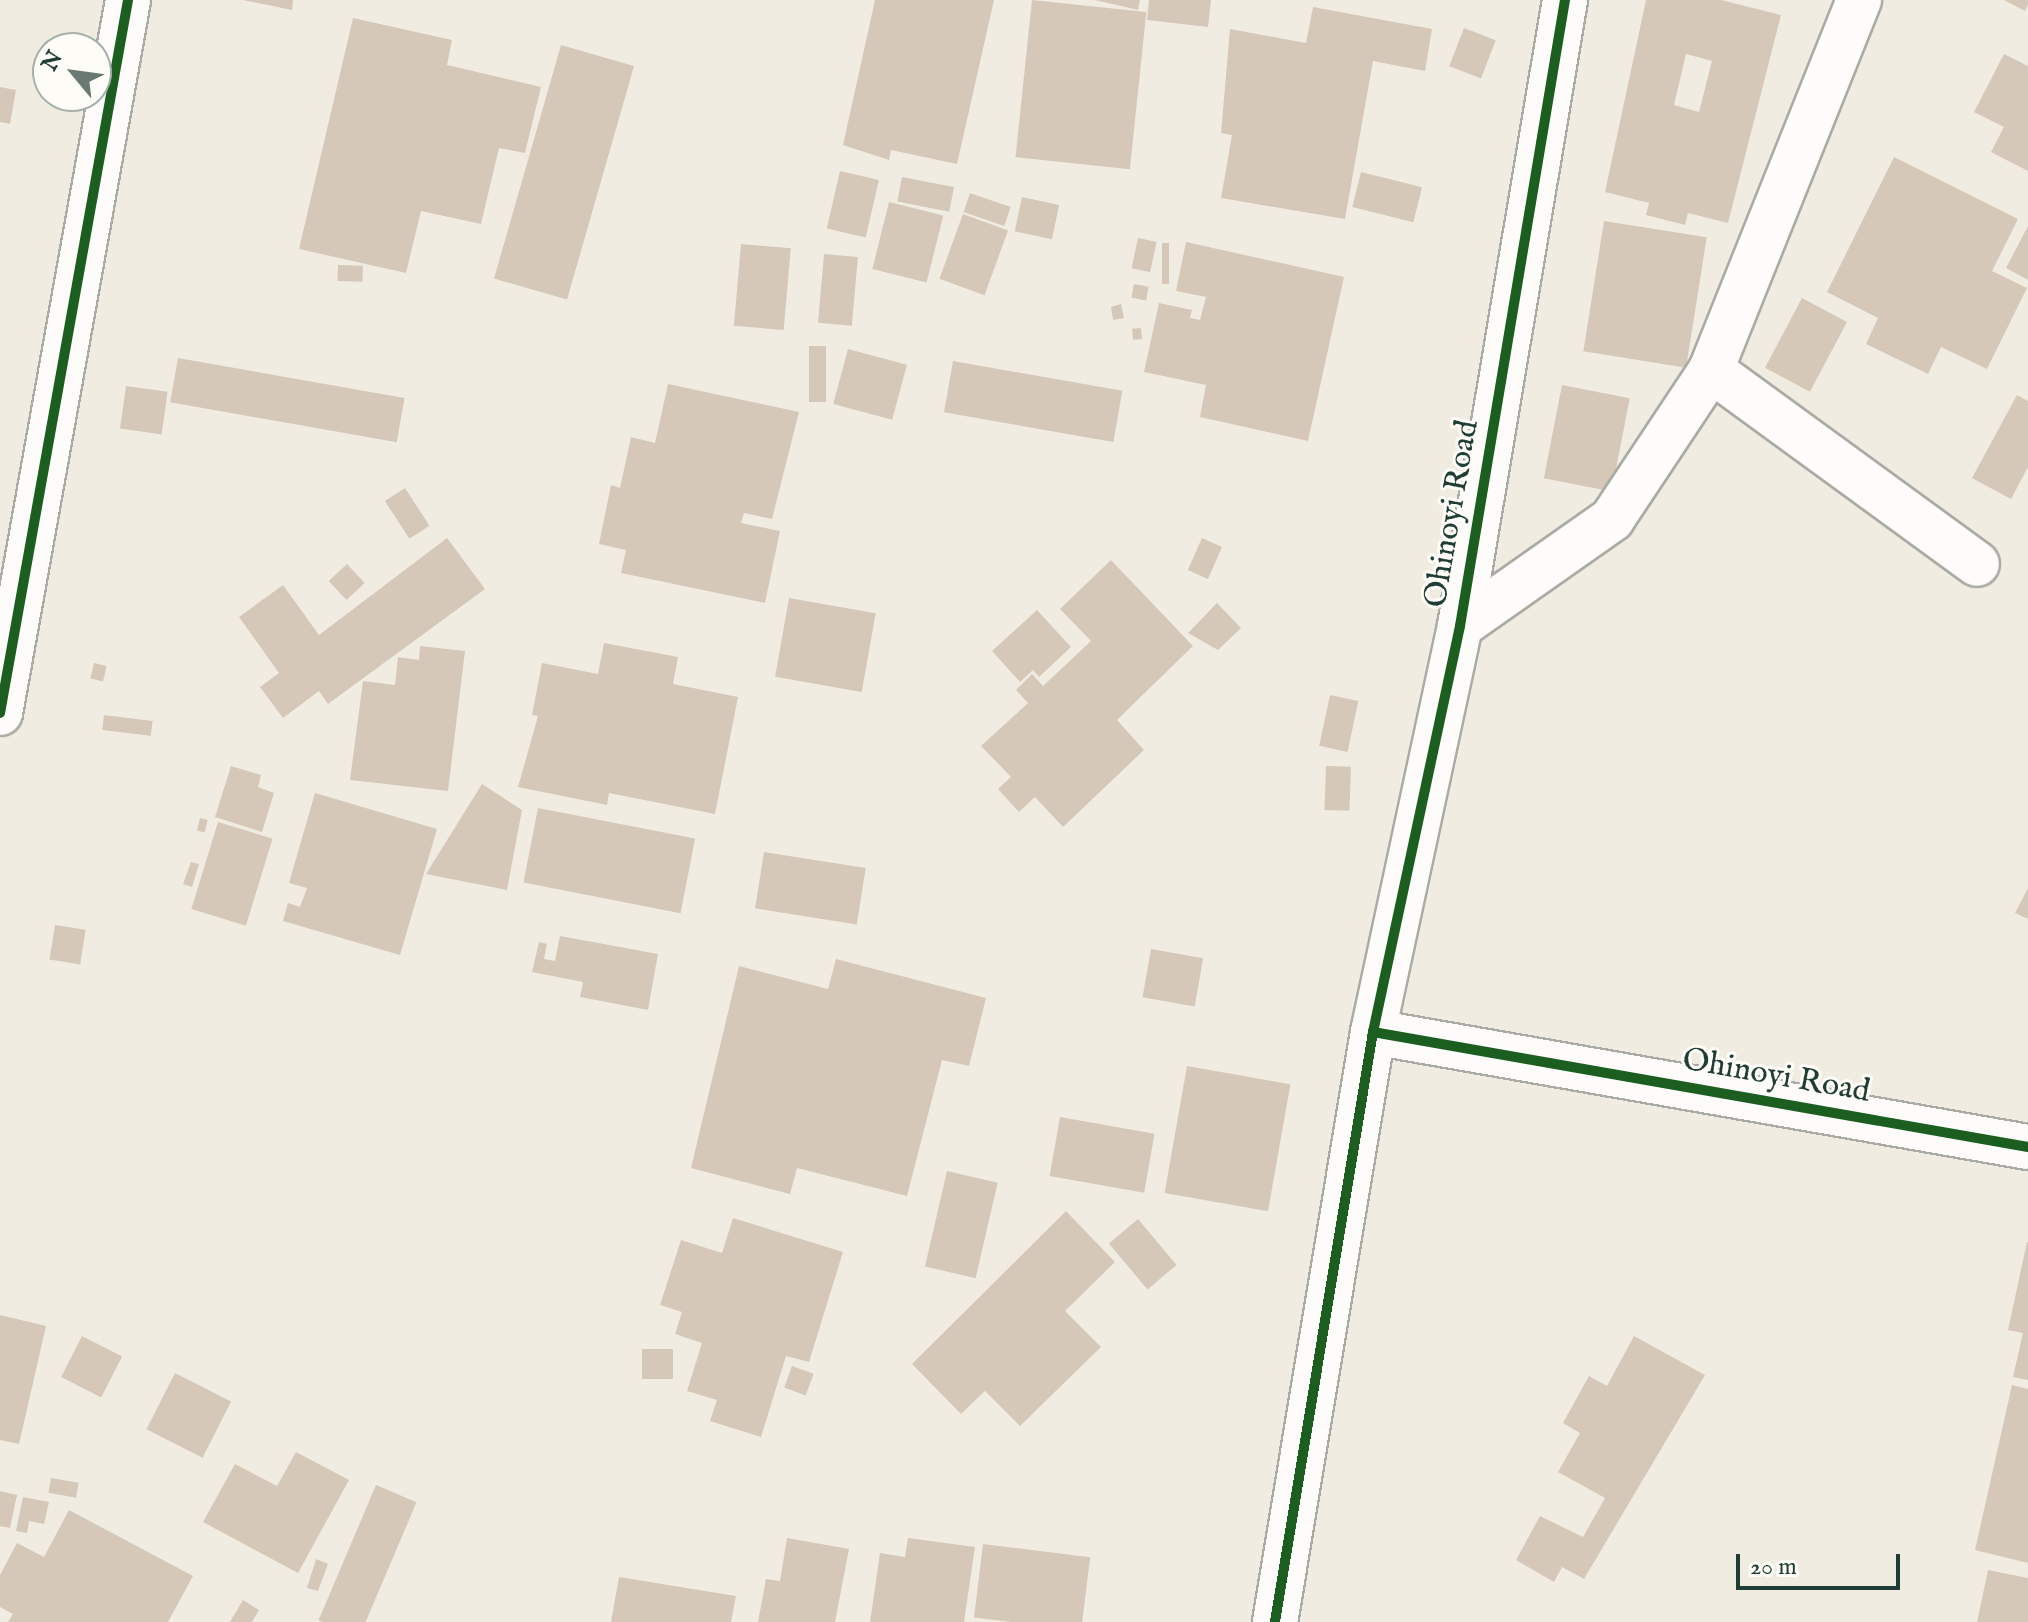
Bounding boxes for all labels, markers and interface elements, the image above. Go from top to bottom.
north arrow [32,32,112,112]
text: N [36,46,70,76]
street label: Ohinoyi Road [1418,417,1488,611]
street label: Ohinoyi Road [1679,1042,1873,1112]
scale bar [1740,1538,1904,1588]
text: 20 m [1750,1552,1797,1583]

